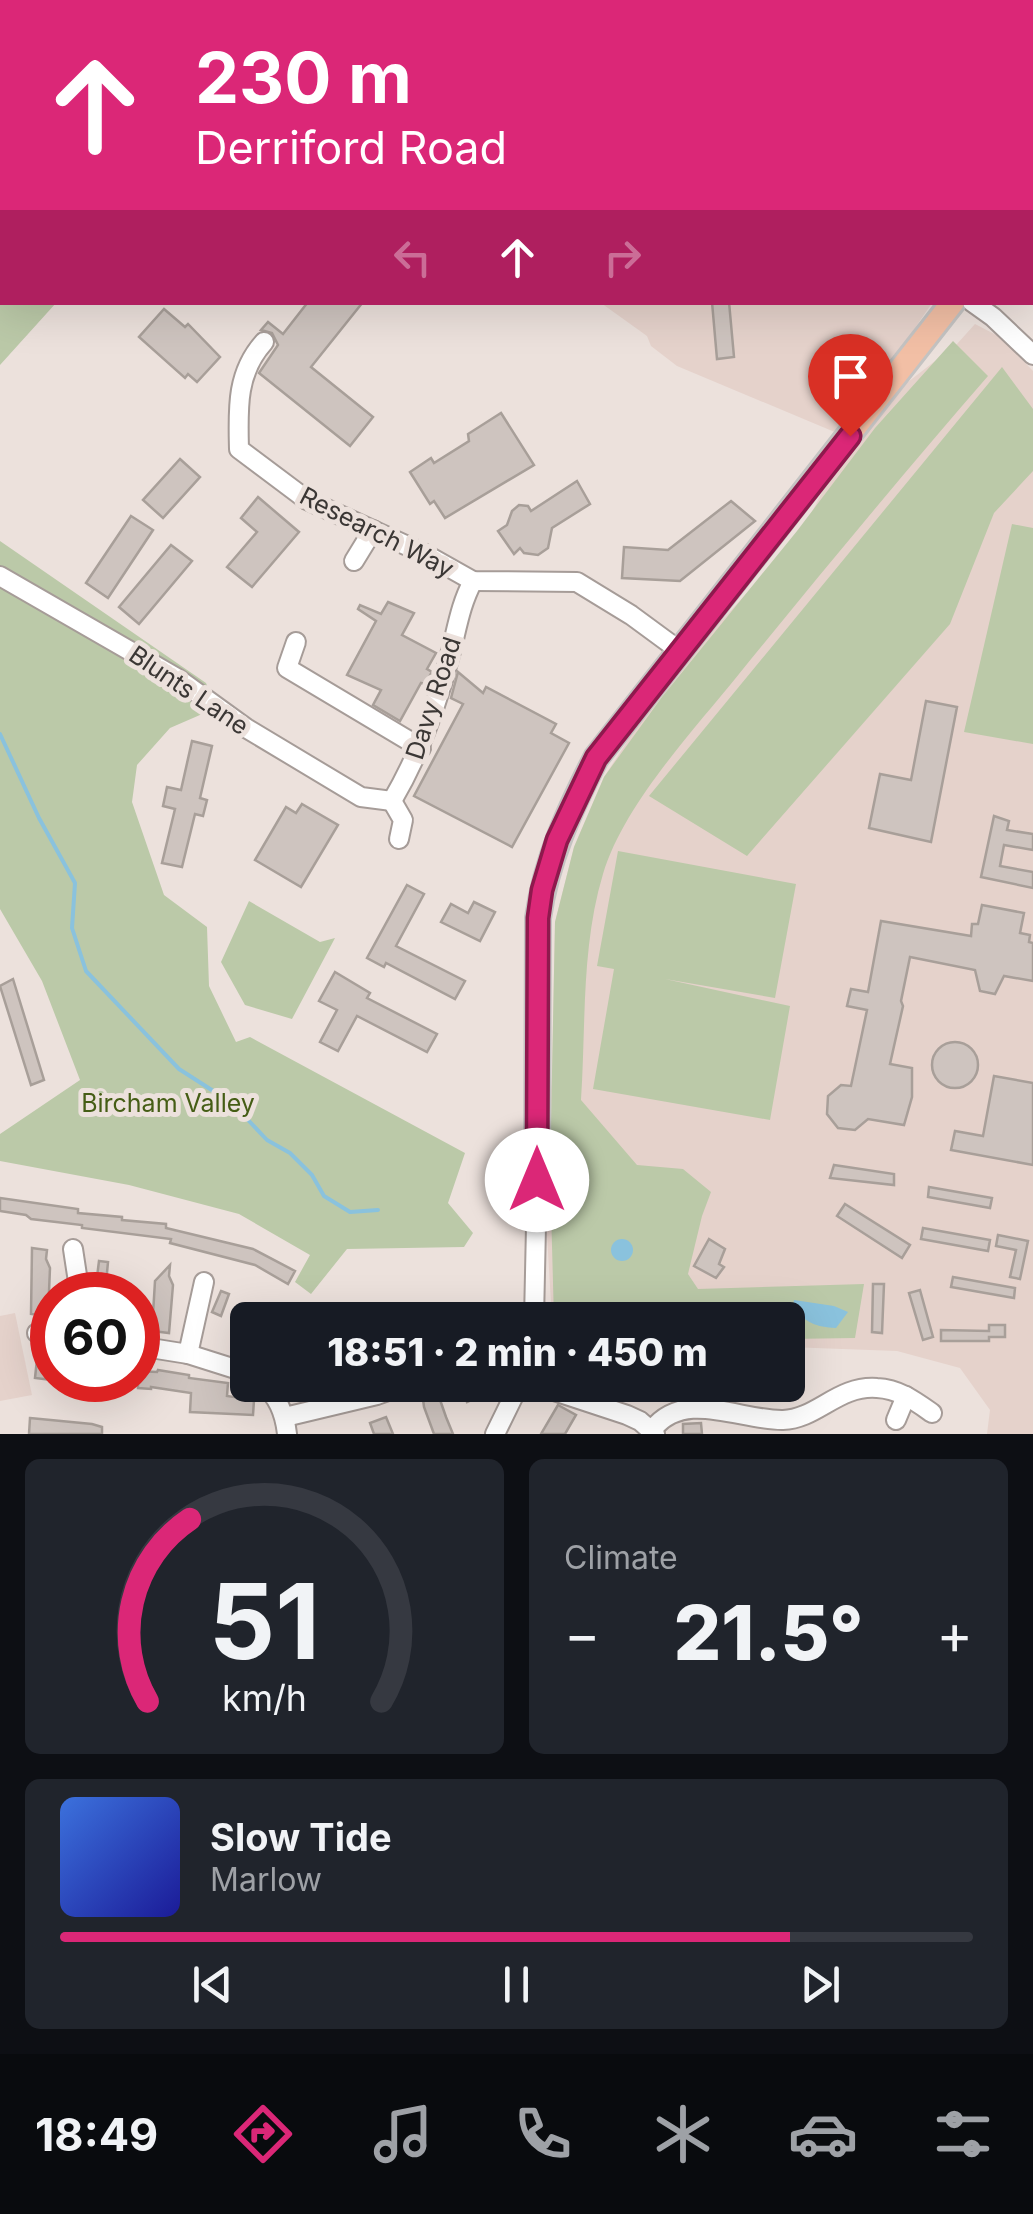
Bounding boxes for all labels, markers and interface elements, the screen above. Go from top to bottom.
text: 230 m [195,35,412,120]
icon: ahead [30,40,160,170]
text: Derriford Road [195,120,507,175]
icon: left [385,230,440,285]
icon: ahead [490,230,545,285]
icon: right [595,230,650,285]
pin [808,334,893,437]
icon: arrive [823,349,878,404]
street label: Research Way [295,480,459,584]
street label: Davy Road [399,633,467,763]
street label: Blunts Lane [124,639,254,741]
park label: Bircham Valley [81,1088,255,1118]
position arrow [485,1128,589,1232]
speed limit sign: 60 [30,1272,160,1402]
text: 18:51 · 2 min · 450 m [327,1329,708,1375]
text: Climate [564,1538,678,1577]
text: 51 [209,1558,320,1684]
text: 21.5° [673,1587,864,1678]
text: − [564,1601,600,1667]
text: + [937,1601,973,1667]
text: km/h [222,1676,307,1720]
text: Slow Tide [210,1814,392,1860]
text: Marlow [210,1860,322,1899]
icon: previous [185,1957,240,2012]
icon: pause [489,1957,544,2012]
icon: next [793,1957,848,2012]
icon: directions [228,2099,298,2169]
icon: music [368,2099,438,2169]
icon: phone [508,2099,578,2169]
icon: climate [648,2099,718,2169]
icon: car [788,2099,858,2169]
icon: filters [928,2099,998,2169]
text: 18:49 [35,2107,158,2162]

